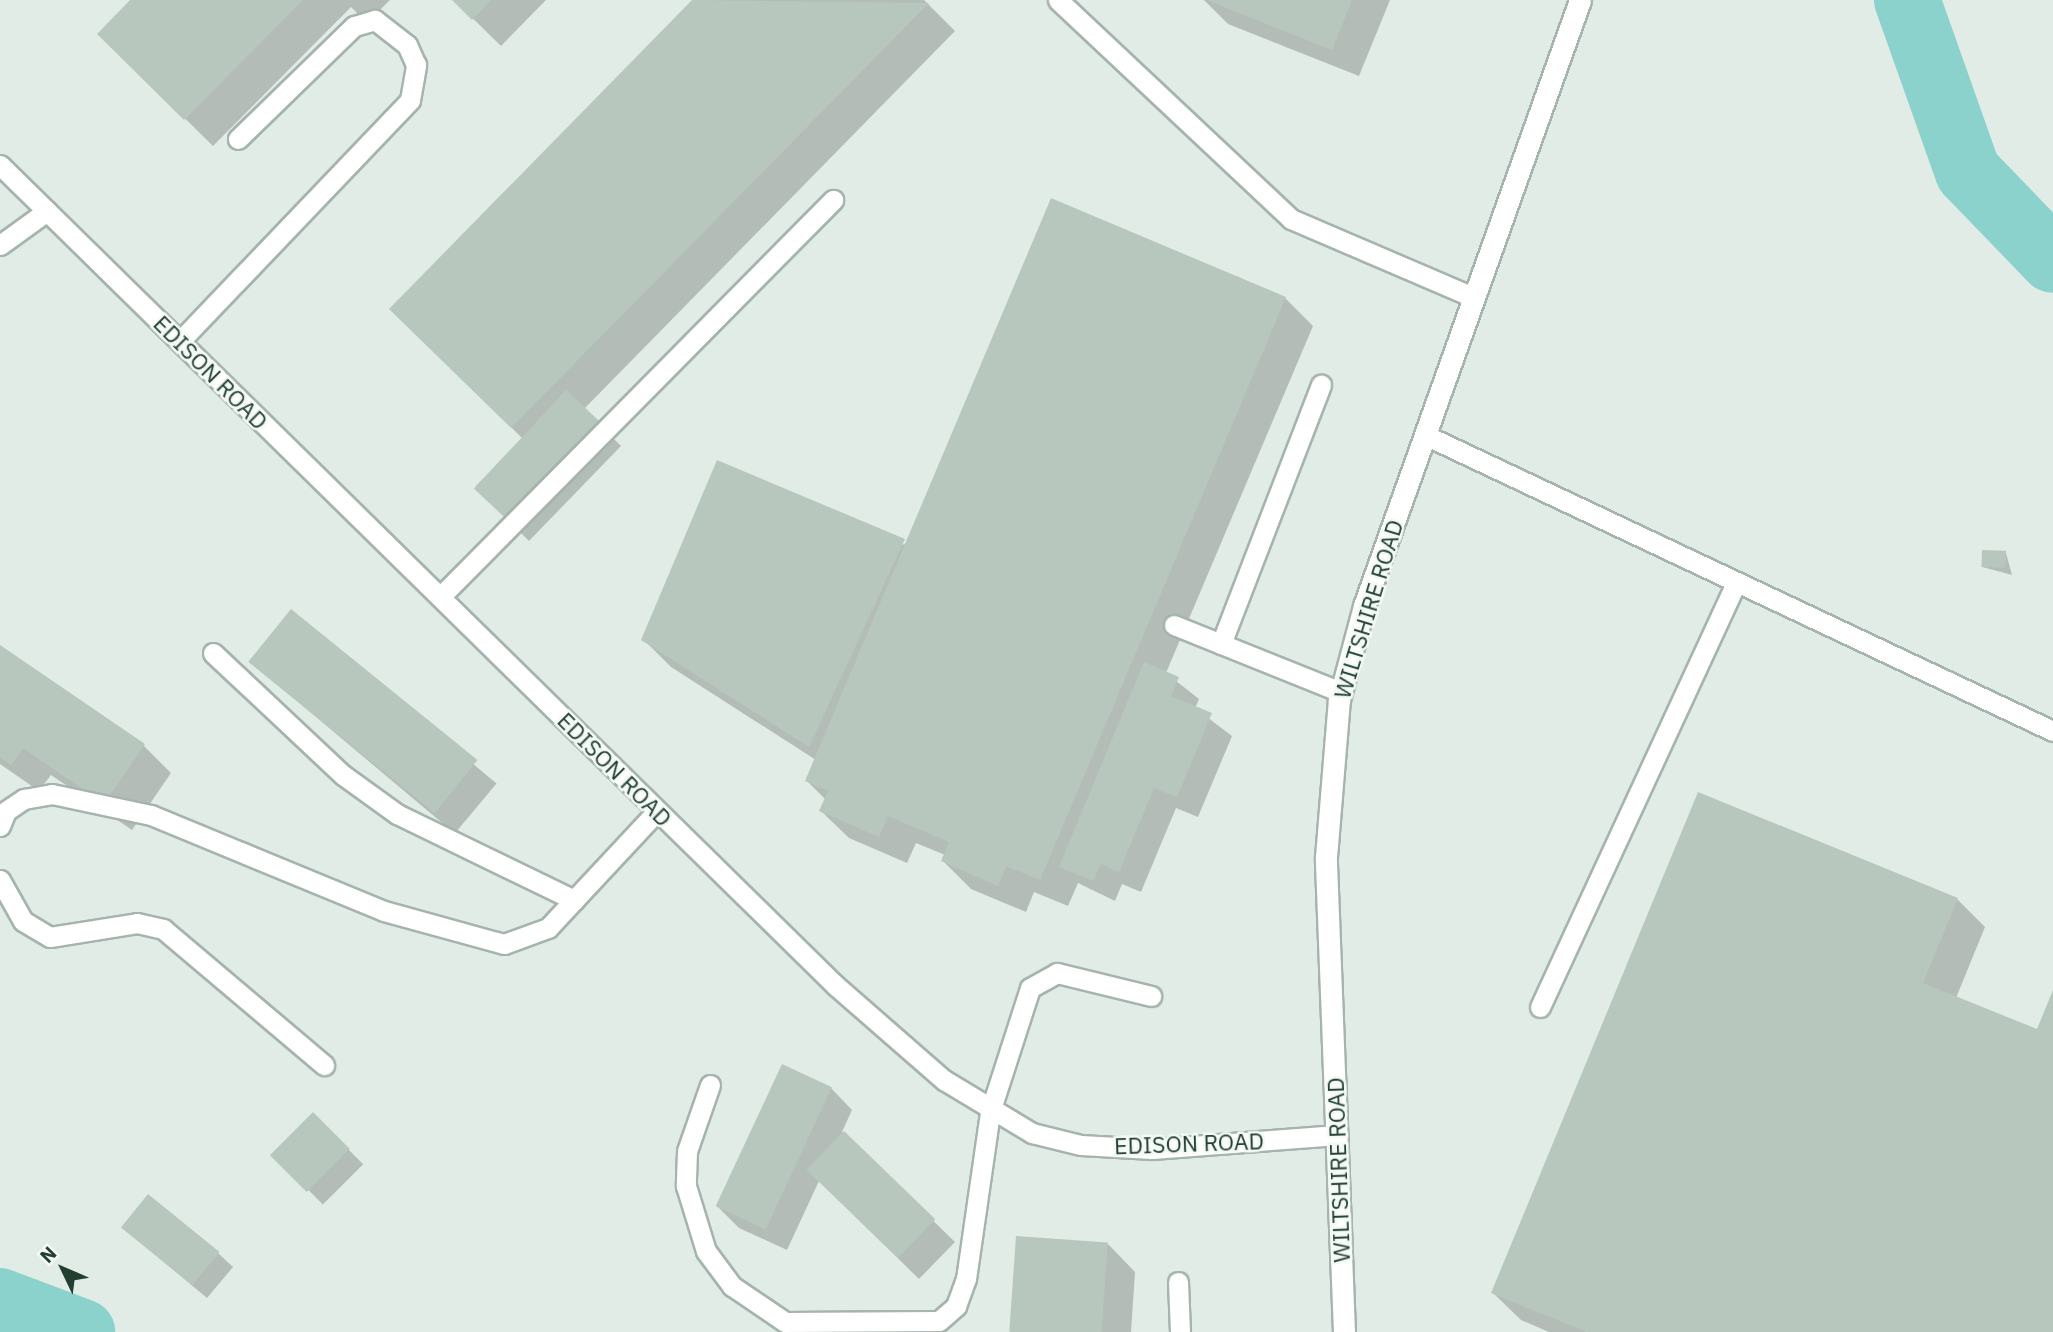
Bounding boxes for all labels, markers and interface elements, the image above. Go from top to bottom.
street label: EDISON ROAD [148,309,274,435]
street label: WILTSHIRE ROAD [1328,516,1408,702]
street label: EDISON ROAD [552,706,678,832]
street label: WILTSHIRE ROAD [1321,1077,1355,1263]
street label: EDISON ROAD [1114,1127,1264,1159]
north arrow [28,1234,98,1304]
text: N [34,1241,61,1268]

